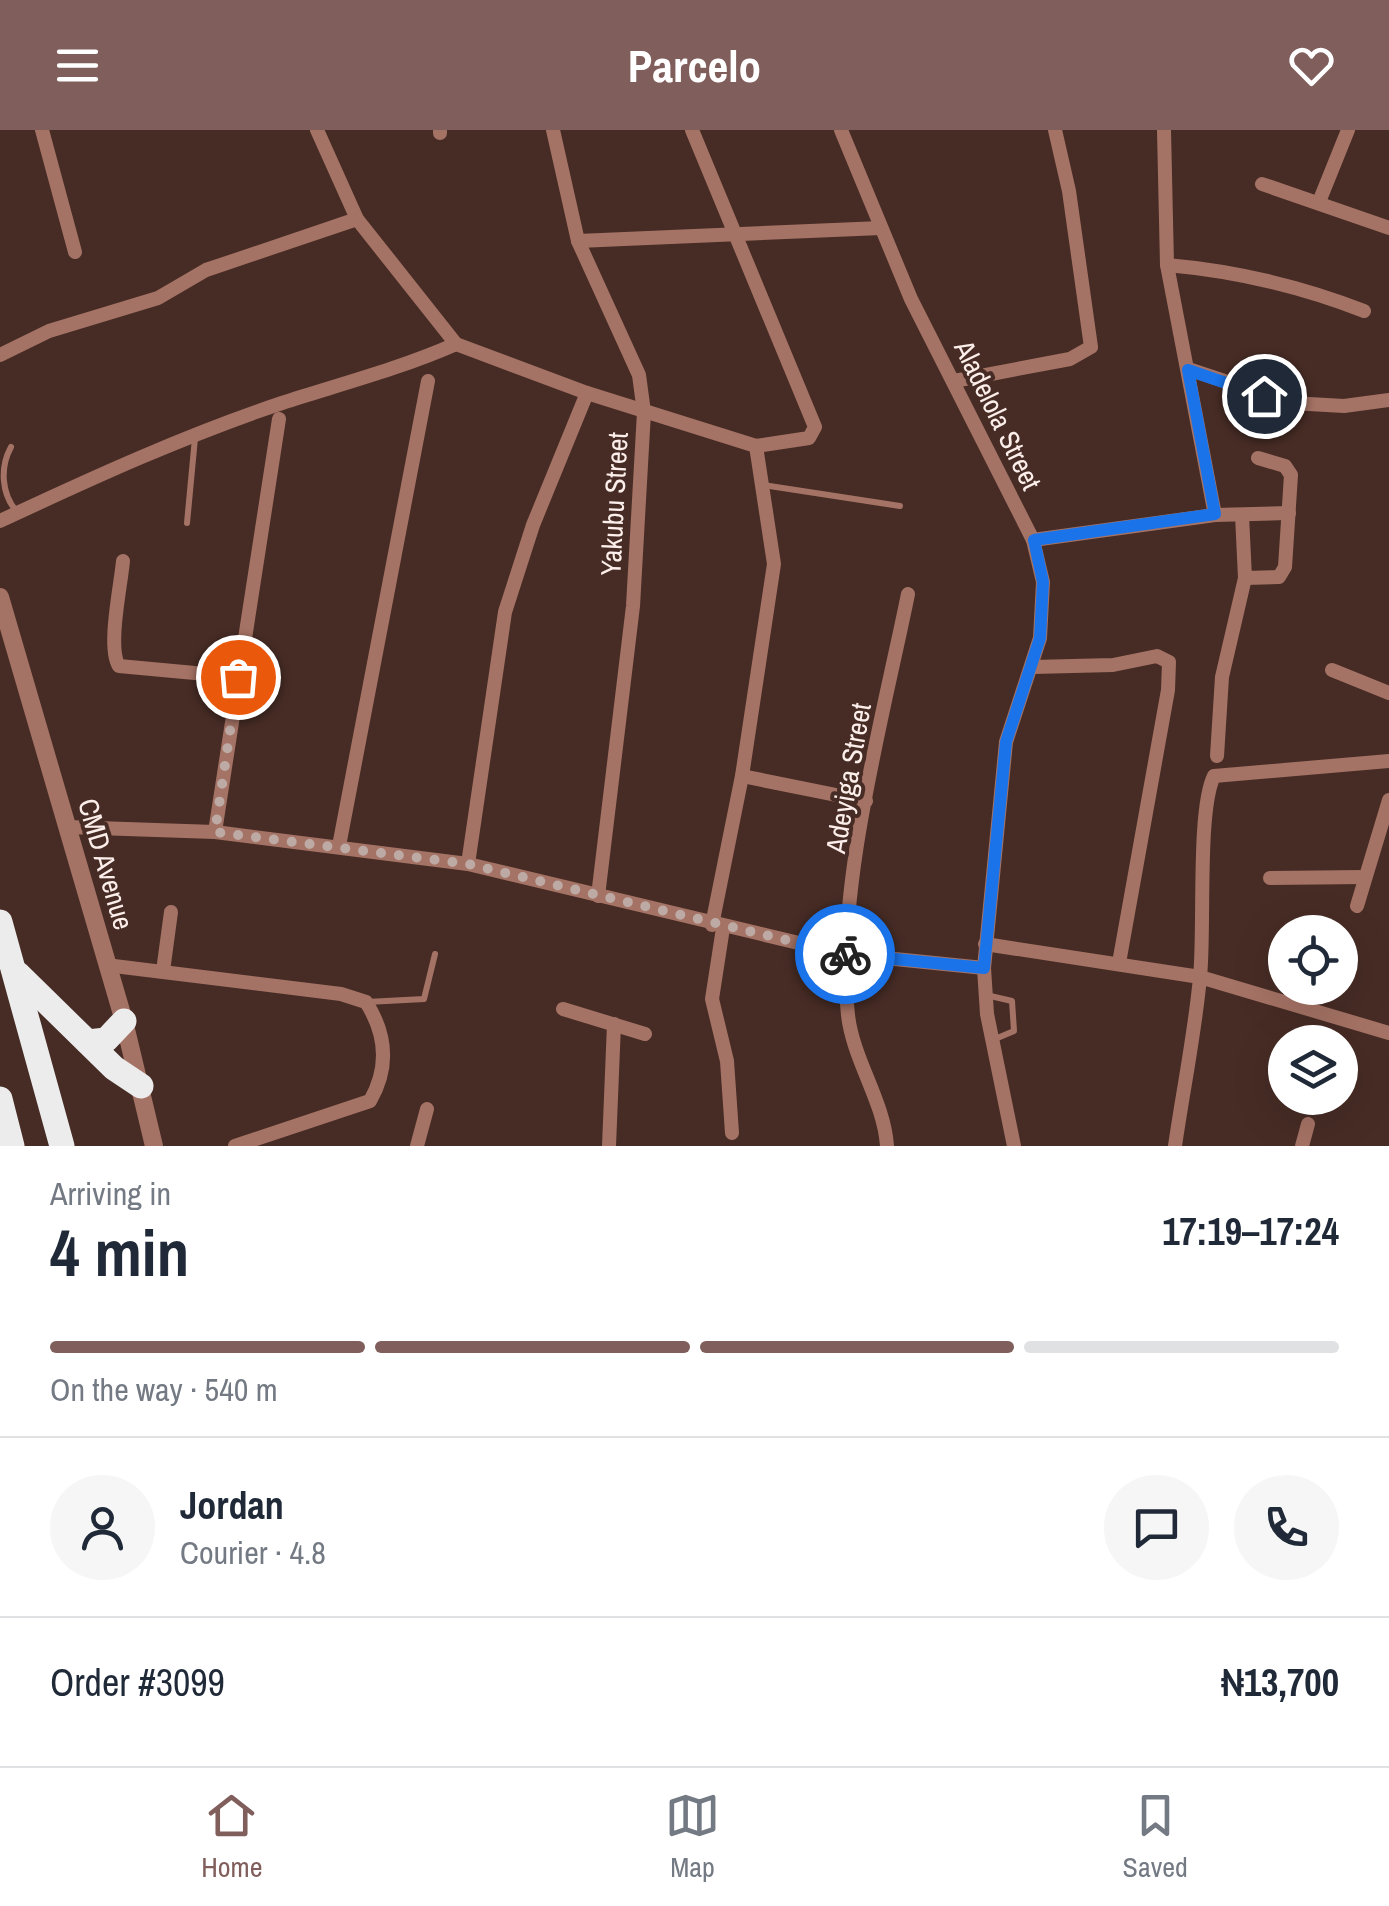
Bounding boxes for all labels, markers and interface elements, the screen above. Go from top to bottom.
text: Parcelo [628,35,761,96]
icon: menu [50,38,105,93]
icon: heart [1284,38,1339,93]
street label: Aladelola Street [945,333,1051,496]
pin [1222,354,1307,439]
icon: home [1237,369,1292,424]
street label: Yakubu Street [591,431,637,577]
pin [196,635,281,720]
icon: bag [211,650,266,705]
street label: Adeyiga Street [816,700,880,857]
street label: CMD Avenue [69,794,143,934]
courier [795,904,895,1004]
map controls [1268,915,1358,1115]
button: locate [1268,915,1358,1005]
icon: bike [818,927,873,982]
button: layers [1268,1025,1358,1115]
text: Arriving in [50,1172,171,1215]
text: 17:19–17:24 [1162,1206,1339,1257]
text: 4 min [50,1209,189,1296]
text: On the way · 540 m [50,1368,278,1411]
button: person [50,1475,155,1580]
button: chat [1104,1475,1209,1580]
button: phone [1234,1475,1339,1580]
text: Jordan [180,1480,284,1531]
text: Courier · 4.8 [180,1531,326,1574]
text: Order #3099 [50,1657,225,1708]
text: ₦13,700 [1221,1657,1339,1708]
tab: Home [201,1788,263,1886]
tab: Map [665,1788,720,1886]
tab: Saved [1123,1788,1188,1886]

